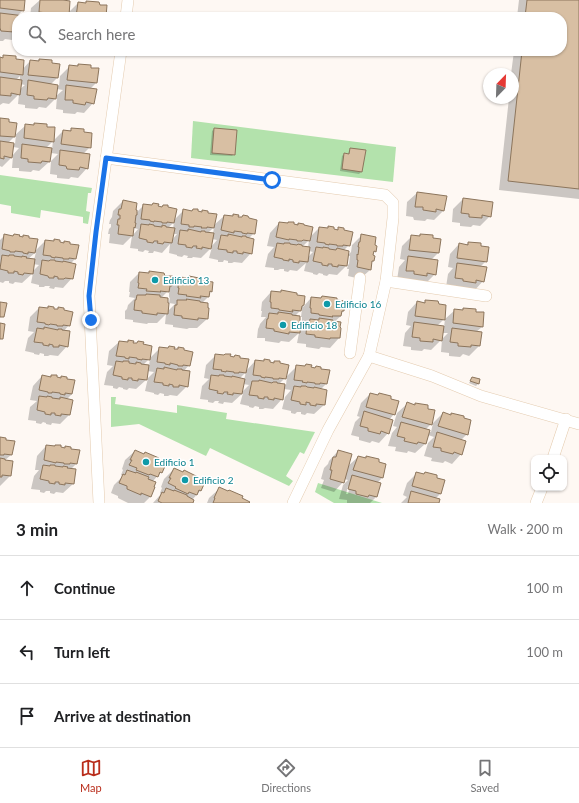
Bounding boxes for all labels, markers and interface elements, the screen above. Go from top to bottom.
search box [12,12,567,56]
icon: search [26,23,48,45]
text: Search here [58,25,135,43]
north arrow [483,68,519,104]
route start [263,171,281,189]
place label: Edificio 13 [163,274,209,286]
marker: Edificio 13 [150,275,160,285]
place label: Edificio 16 [335,298,381,310]
marker: Edificio 16 [322,299,332,309]
route end [82,311,100,329]
place label: Edificio 18 [291,319,337,331]
marker: Edificio 18 [278,320,288,330]
map controls [531,455,567,491]
button: locate [531,455,567,491]
place label: Edificio 1 [154,456,195,468]
marker: Edificio 1 [141,457,151,467]
place label: Edificio 2 [193,474,234,486]
marker: Edificio 2 [180,475,190,485]
text: 3 min [16,519,58,540]
text: Walk · 200 m [487,521,563,537]
icon: ahead [16,577,38,599]
text: Continue [54,579,115,597]
text: 100 m [526,580,563,596]
icon: left [16,641,38,663]
text: Turn left [54,643,110,661]
text: 100 m [526,644,563,660]
icon: arrive [16,705,38,727]
text: Arrive at destination [54,707,191,725]
tab: Map [80,757,102,794]
tab: Directions [261,757,311,794]
tab: Saved [470,757,499,794]

